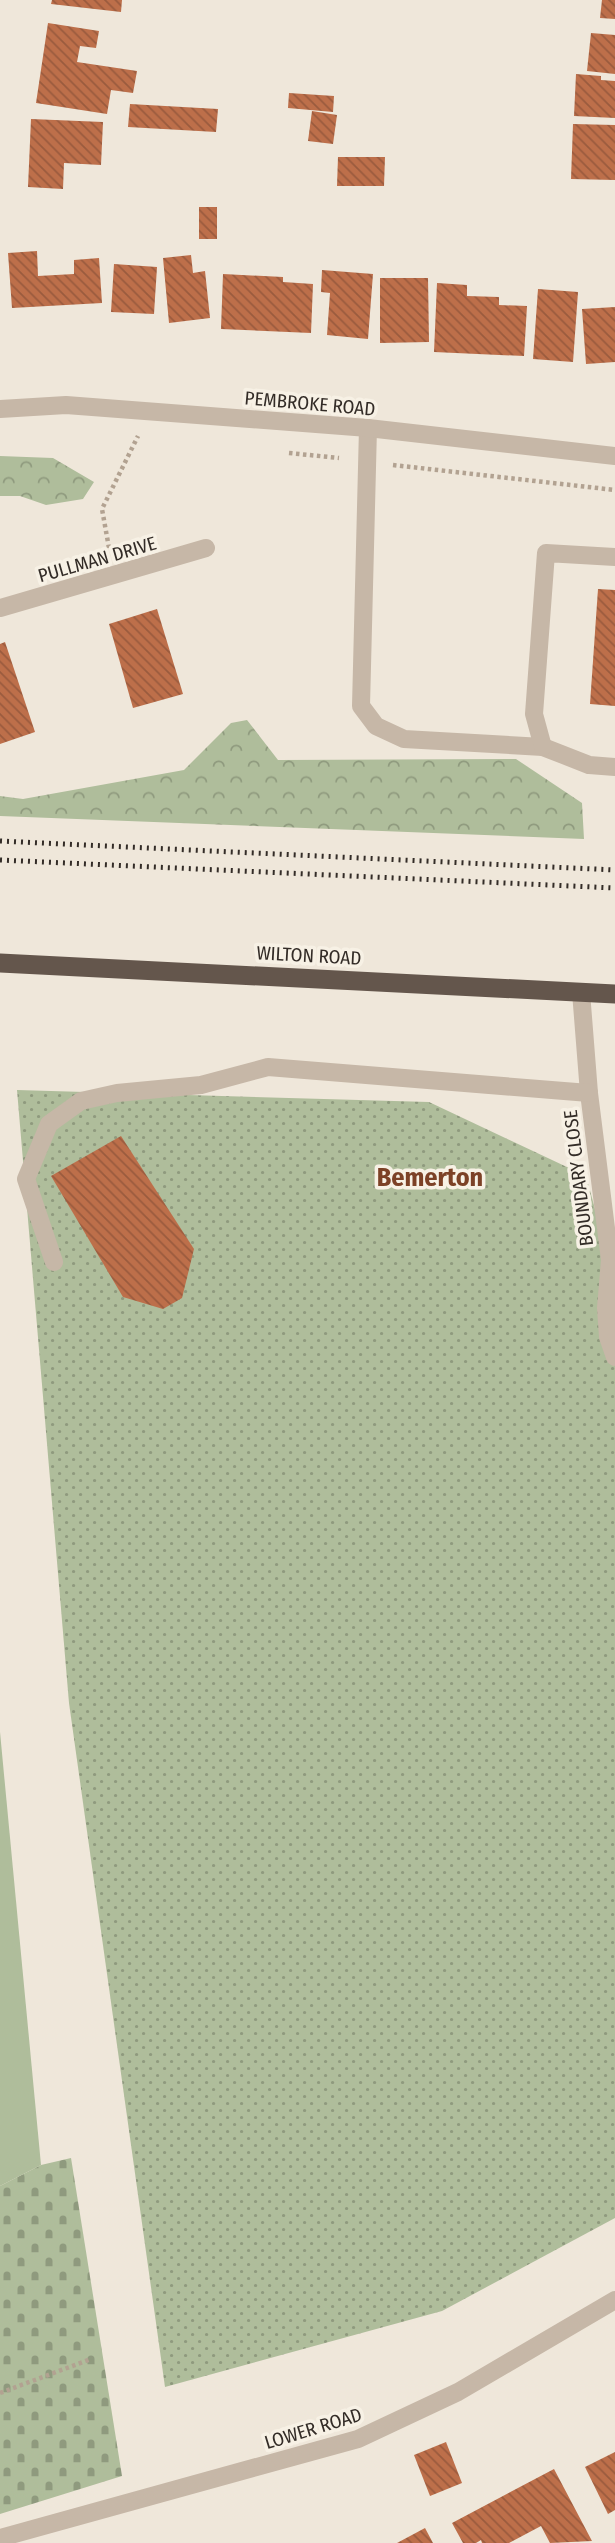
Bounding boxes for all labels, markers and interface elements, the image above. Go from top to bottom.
street label: PEMBROKE ROAD [244,386,376,421]
street label: PULLMAN DRIVE [35,532,159,587]
street label: WILTON ROAD [256,941,362,970]
street label: BOUNDARY CLOSE [559,1108,598,1247]
district label: Bemerton [377,1162,483,1193]
street label: LOWER ROAD [262,2403,365,2454]

